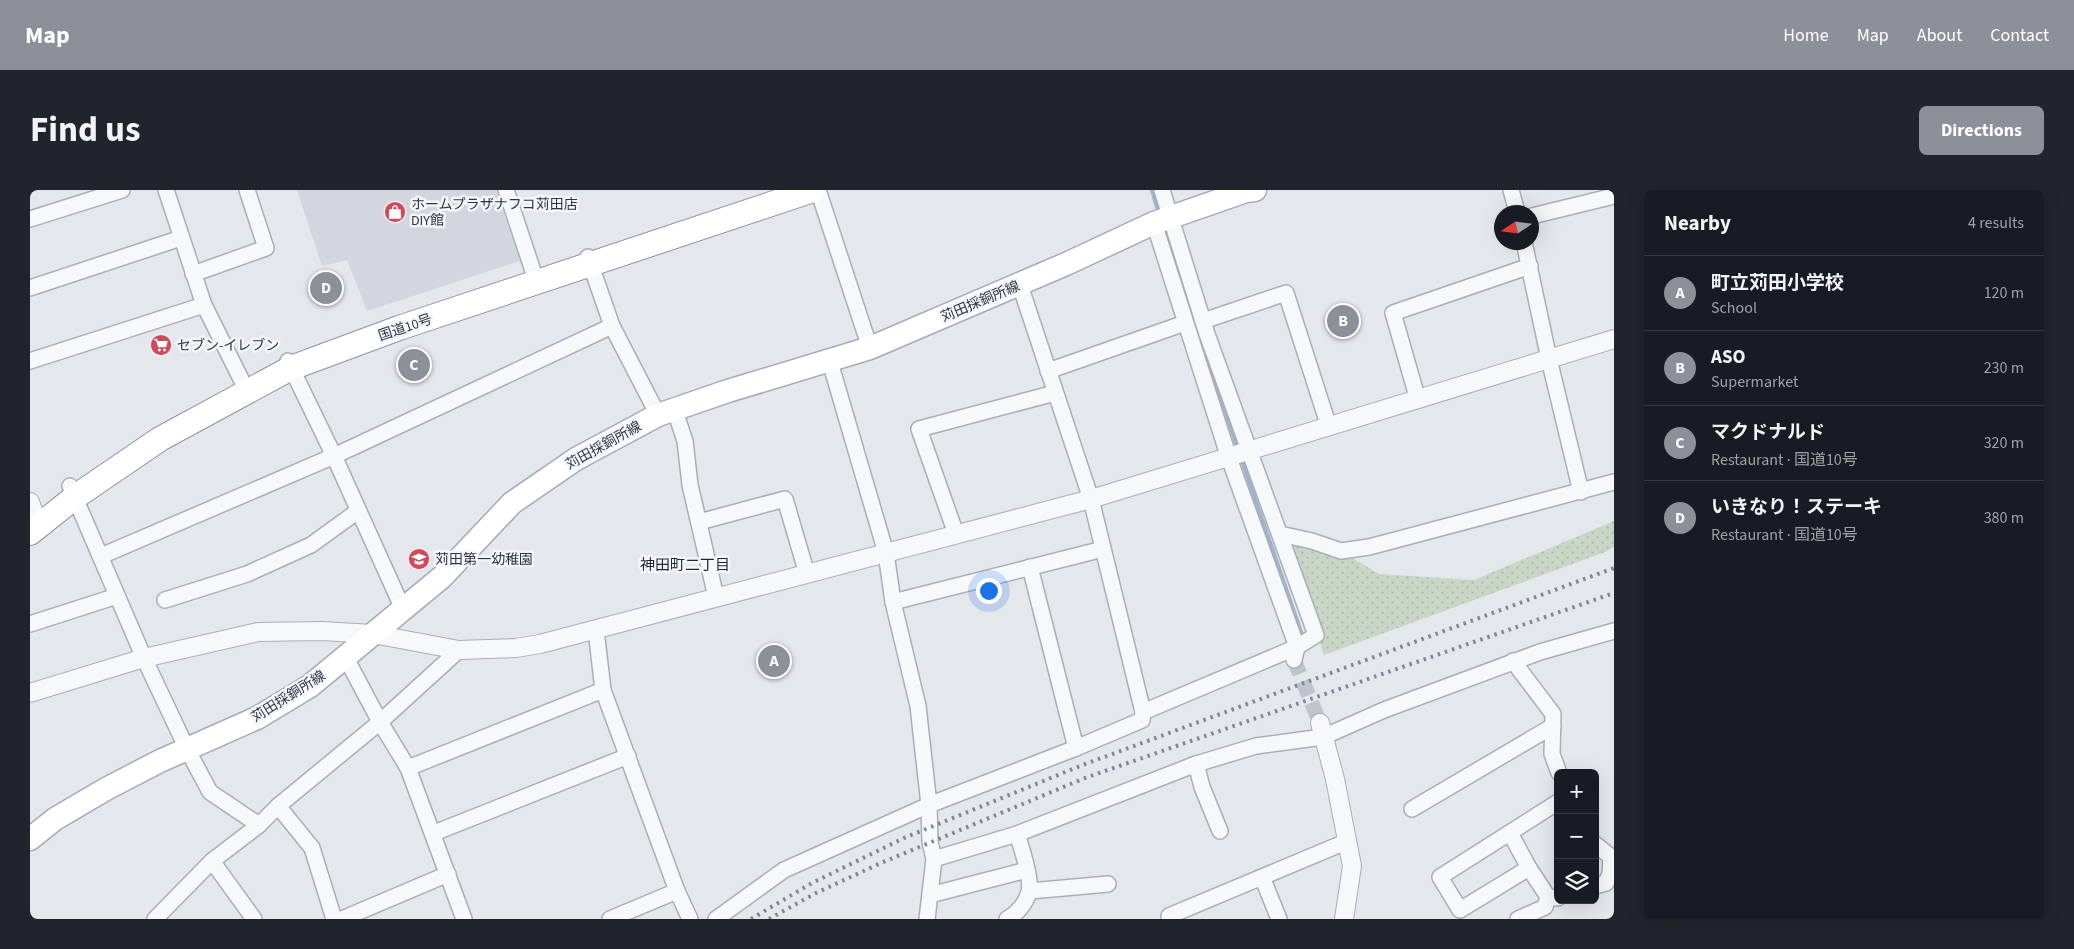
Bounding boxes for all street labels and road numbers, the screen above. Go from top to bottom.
street label: 苅田採銅所線 [938,276,1023,328]
street label: 国道10号 [376,309,435,347]
street label: 苅田採銅所線 [562,417,645,475]
street label: 苅田採銅所線 [248,666,329,728]

